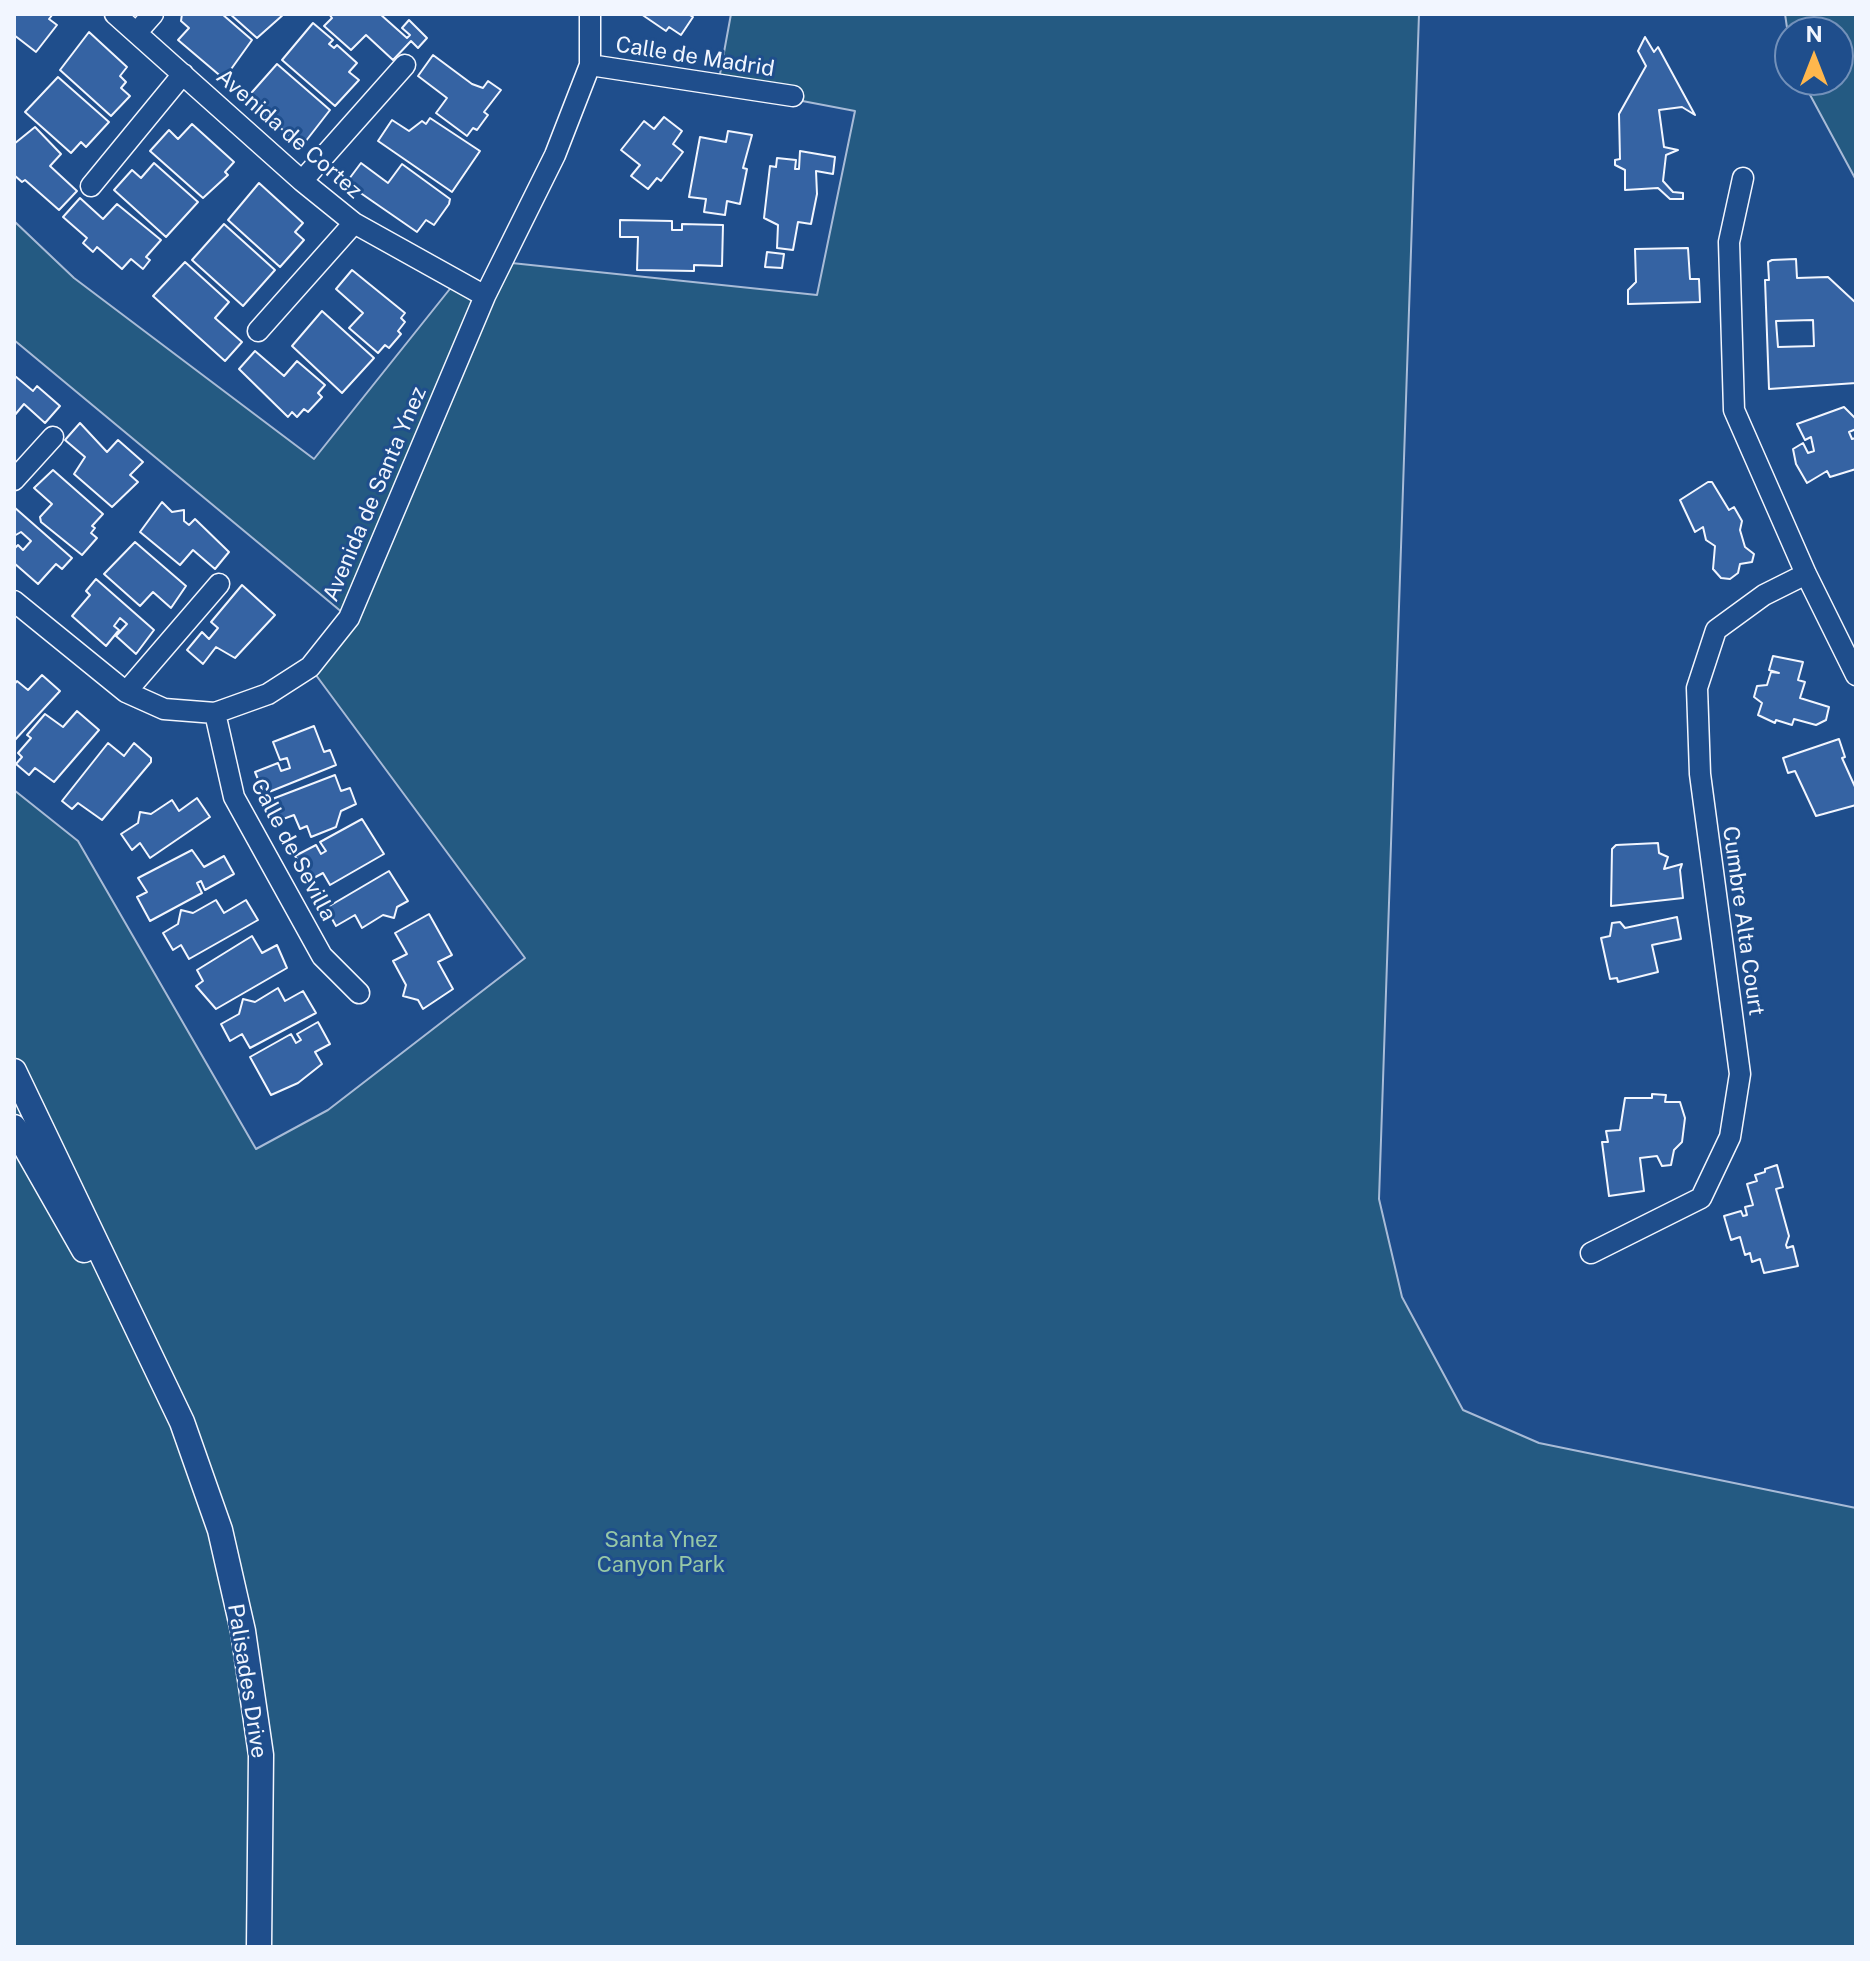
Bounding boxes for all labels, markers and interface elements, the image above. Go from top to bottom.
north arrow [1774,16,1854,96]
text: N [1805,21,1823,47]
street label: Calle de Madrid [614,31,776,83]
street label: Avenida de Cortez [211,64,367,204]
street label: Avenida de Santa Ynez [318,383,432,605]
street label: Calle de Sevilla [244,774,342,926]
street label: Cumbre Alta Court [1717,825,1769,1017]
park label: Santa Ynez Canyon Park [597,1527,725,1578]
street label: Palisades Drive [222,1602,272,1760]

